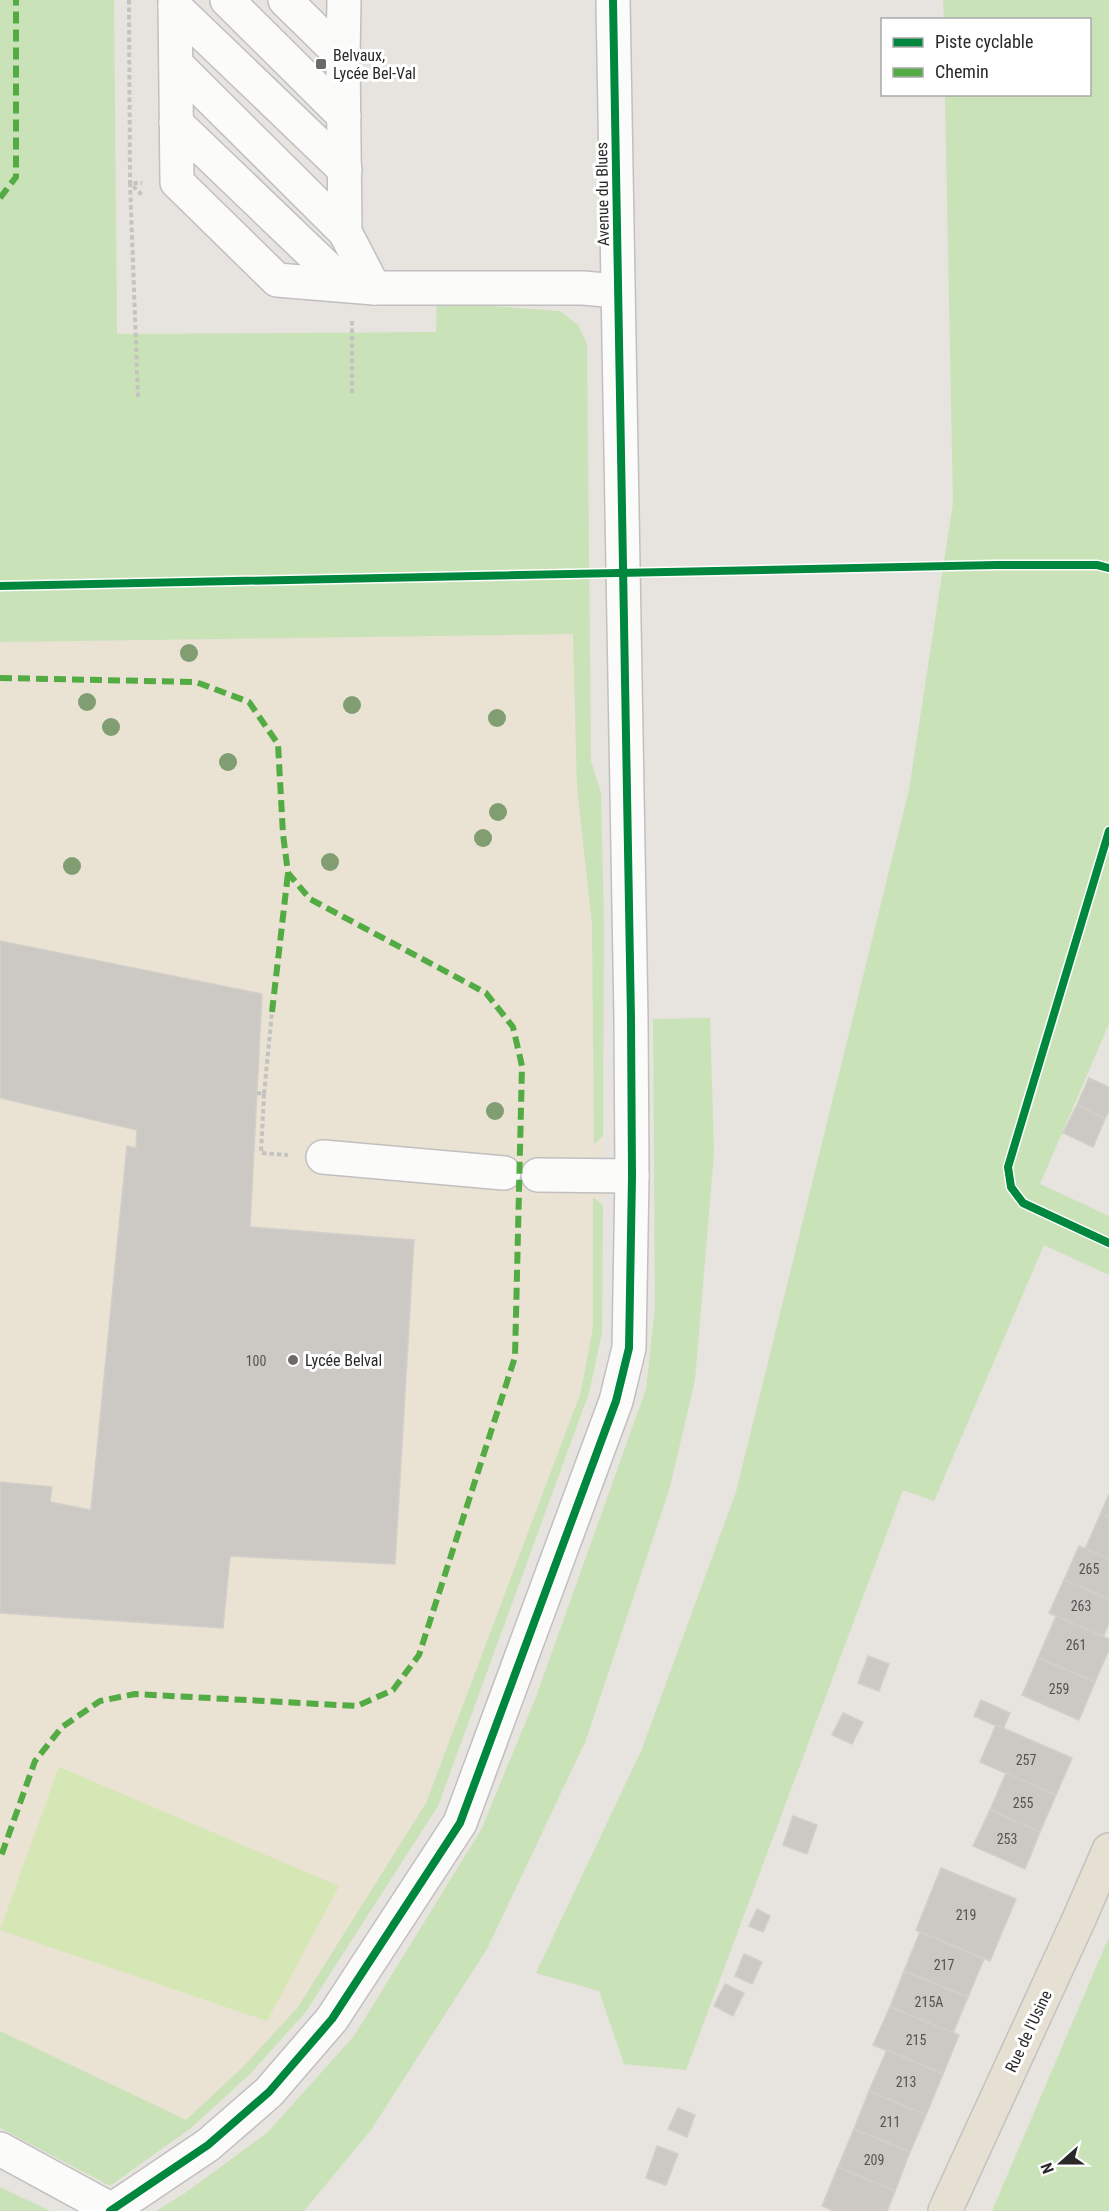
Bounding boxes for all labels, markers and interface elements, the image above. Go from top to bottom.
legend [881,18,1091,96]
text: Piste cyclable [935,31,1033,52]
place label: Belvaux, Lycée Bel-Val [333,46,416,83]
marker: Belvaux, Lycée Bel-Val [314,57,328,71]
text: Chemin [935,61,989,82]
street label: Avenue du Blues [592,142,613,246]
place label: Lycée Belval [305,1351,382,1370]
house number: 100 [246,1353,266,1369]
marker: Lycée Belval [286,1353,300,1367]
house number: 265 [1079,1561,1099,1577]
house number: 263 [1071,1598,1091,1614]
house number: 261 [1066,1637,1086,1653]
house number: 259 [1049,1681,1069,1697]
house number: 257 [1016,1752,1036,1768]
house number: 255 [1013,1795,1033,1811]
house number: 253 [997,1831,1017,1847]
house number: 219 [956,1907,976,1923]
house number: 217 [934,1957,954,1973]
street label: Rue de l'Usine [1001,1987,1056,2075]
house number: 215A [915,1994,943,2010]
house number: 215 [906,2032,926,2048]
house number: 213 [896,2074,916,2090]
house number: 211 [880,2114,900,2130]
north arrow [1031,2133,1091,2193]
house number: 209 [864,2152,884,2168]
text: N [1037,2160,1058,2176]

